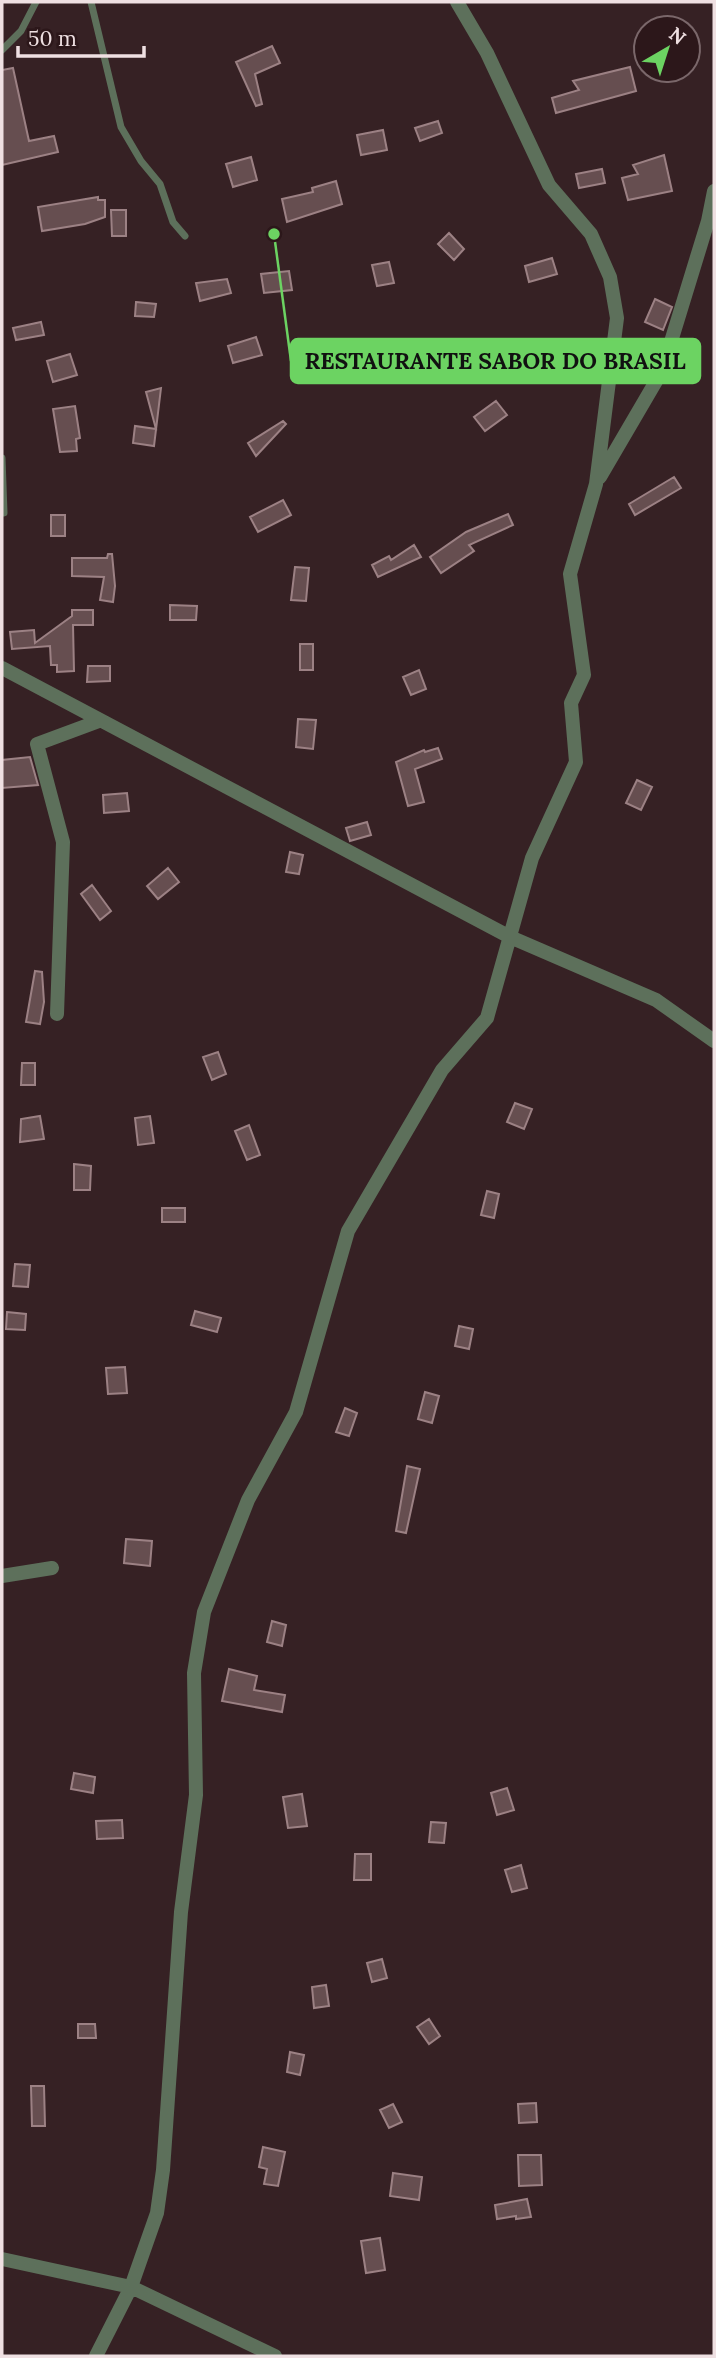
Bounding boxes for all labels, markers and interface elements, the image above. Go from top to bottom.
scale bar [18,14,144,58]
north arrow [632,14,702,84]
text: N [664,22,691,50]
text: 50 m [28,25,77,52]
callout: RESTAURANTE SABOR DO BRASIL [291,339,700,383]
text: RESTAURANTE SABOR DO BRASIL [304,346,686,375]

